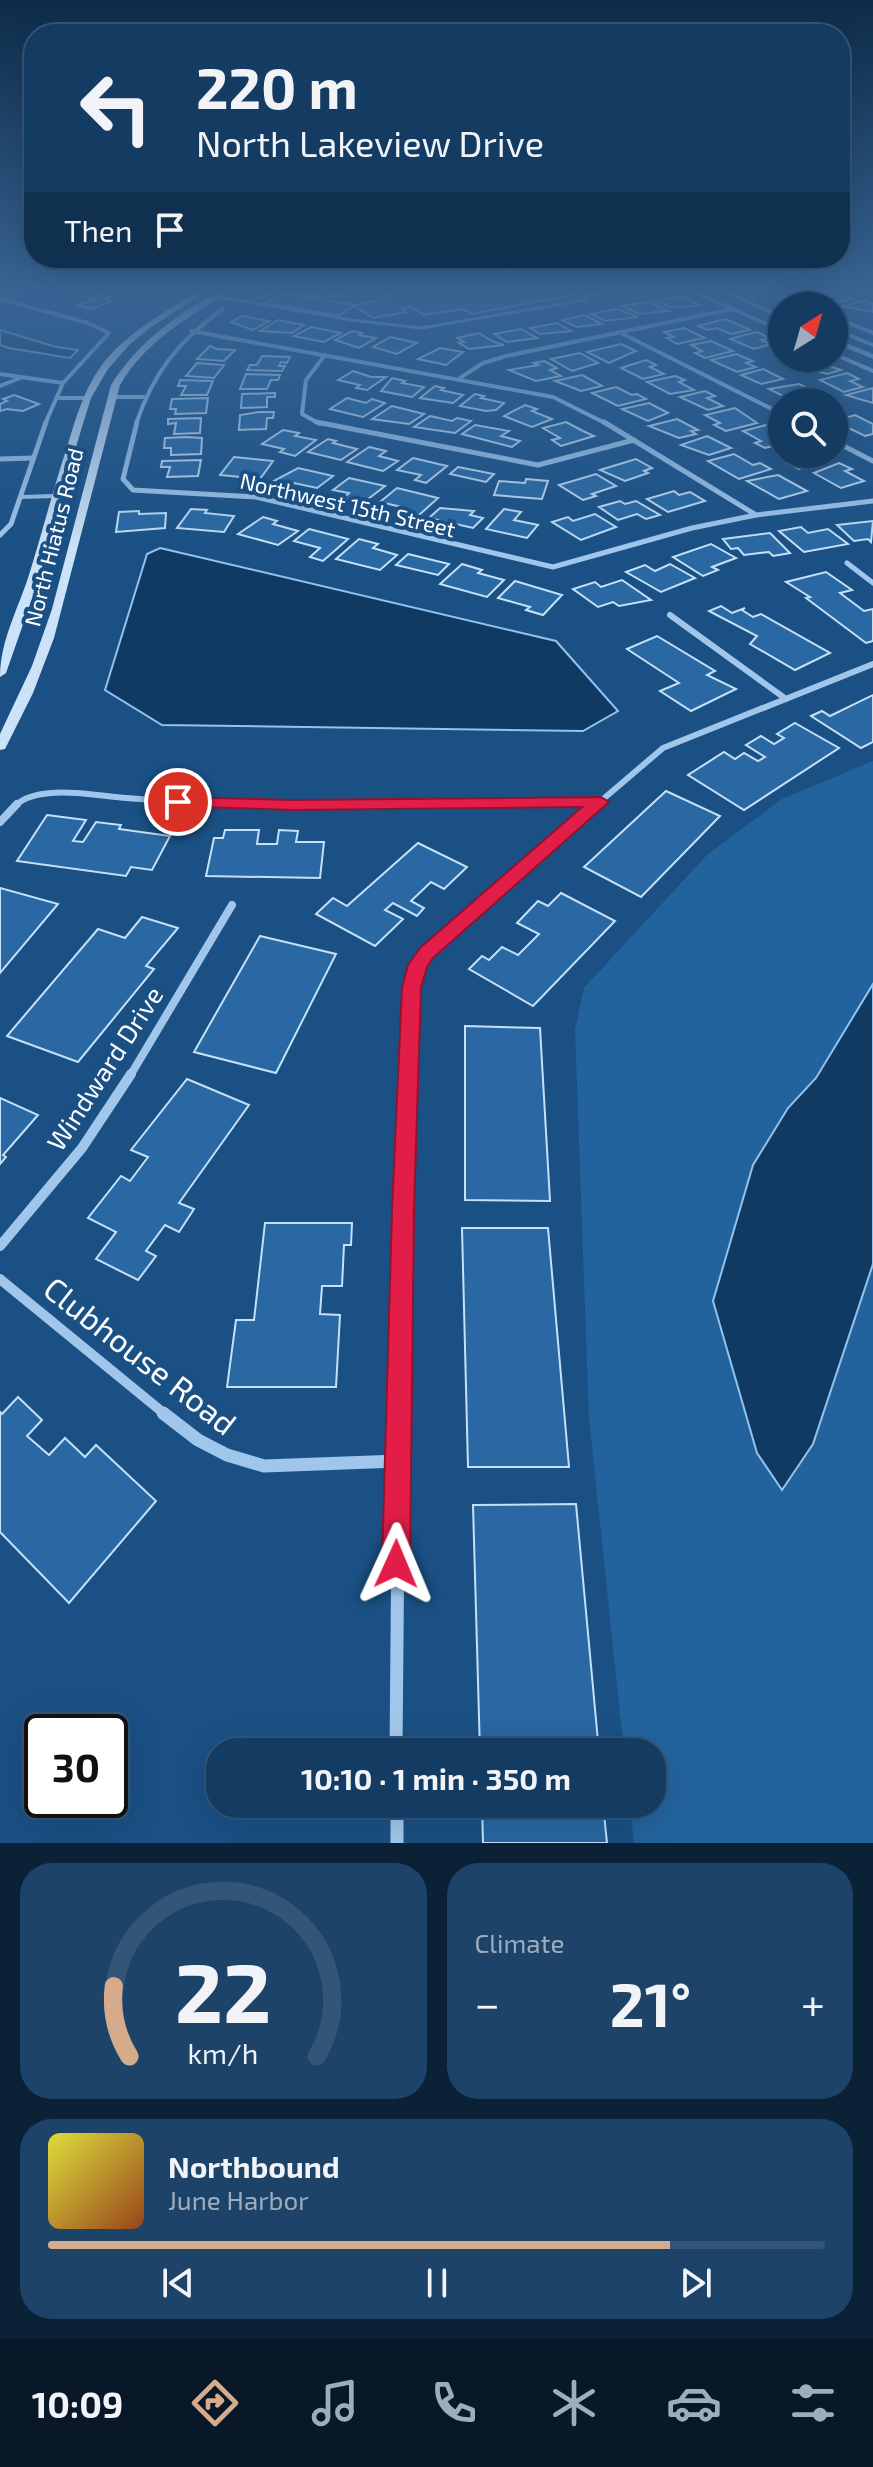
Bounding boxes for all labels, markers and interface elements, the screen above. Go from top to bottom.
text: 220 m [196,53,358,120]
icon: left [64,56,168,160]
text: North Lakeview Drive [196,121,544,164]
icon: arrive [148,208,192,252]
text: Then [64,212,132,248]
north arrow [768,292,848,372]
map controls [768,292,848,468]
button: search [768,388,848,468]
street label: North Hiatus Road [18,445,88,629]
street label: Northwest 15th Street [238,467,458,541]
pin [144,768,212,836]
icon: arrive [156,780,200,824]
street label: Windward Drive [39,980,169,1156]
street label: Clubhouse Road [37,1268,245,1442]
position arrow [354,1522,438,1606]
speed limit sign: 30 [24,1714,128,1818]
text: 10:10 · 1 min · 350 m [301,1760,571,1796]
text: Climate [475,1927,564,1958]
text: 22 [175,1940,272,2040]
text: 21° [610,1967,691,2039]
text: − [475,1976,500,2029]
text: + [801,1976,825,2029]
text: km/h [188,2035,259,2070]
text: Northbound [168,2148,340,2184]
text: June Harbor [168,2184,309,2215]
icon: previous [156,2261,200,2305]
icon: pause [415,2261,459,2305]
icon: next [674,2261,718,2305]
icon: directions [187,2375,243,2431]
icon: music [307,2375,363,2431]
icon: phone [426,2375,482,2431]
icon: climate [546,2375,602,2431]
icon: car [666,2375,722,2431]
icon: filters [785,2375,841,2431]
text: 10:09 [32,2382,123,2425]

